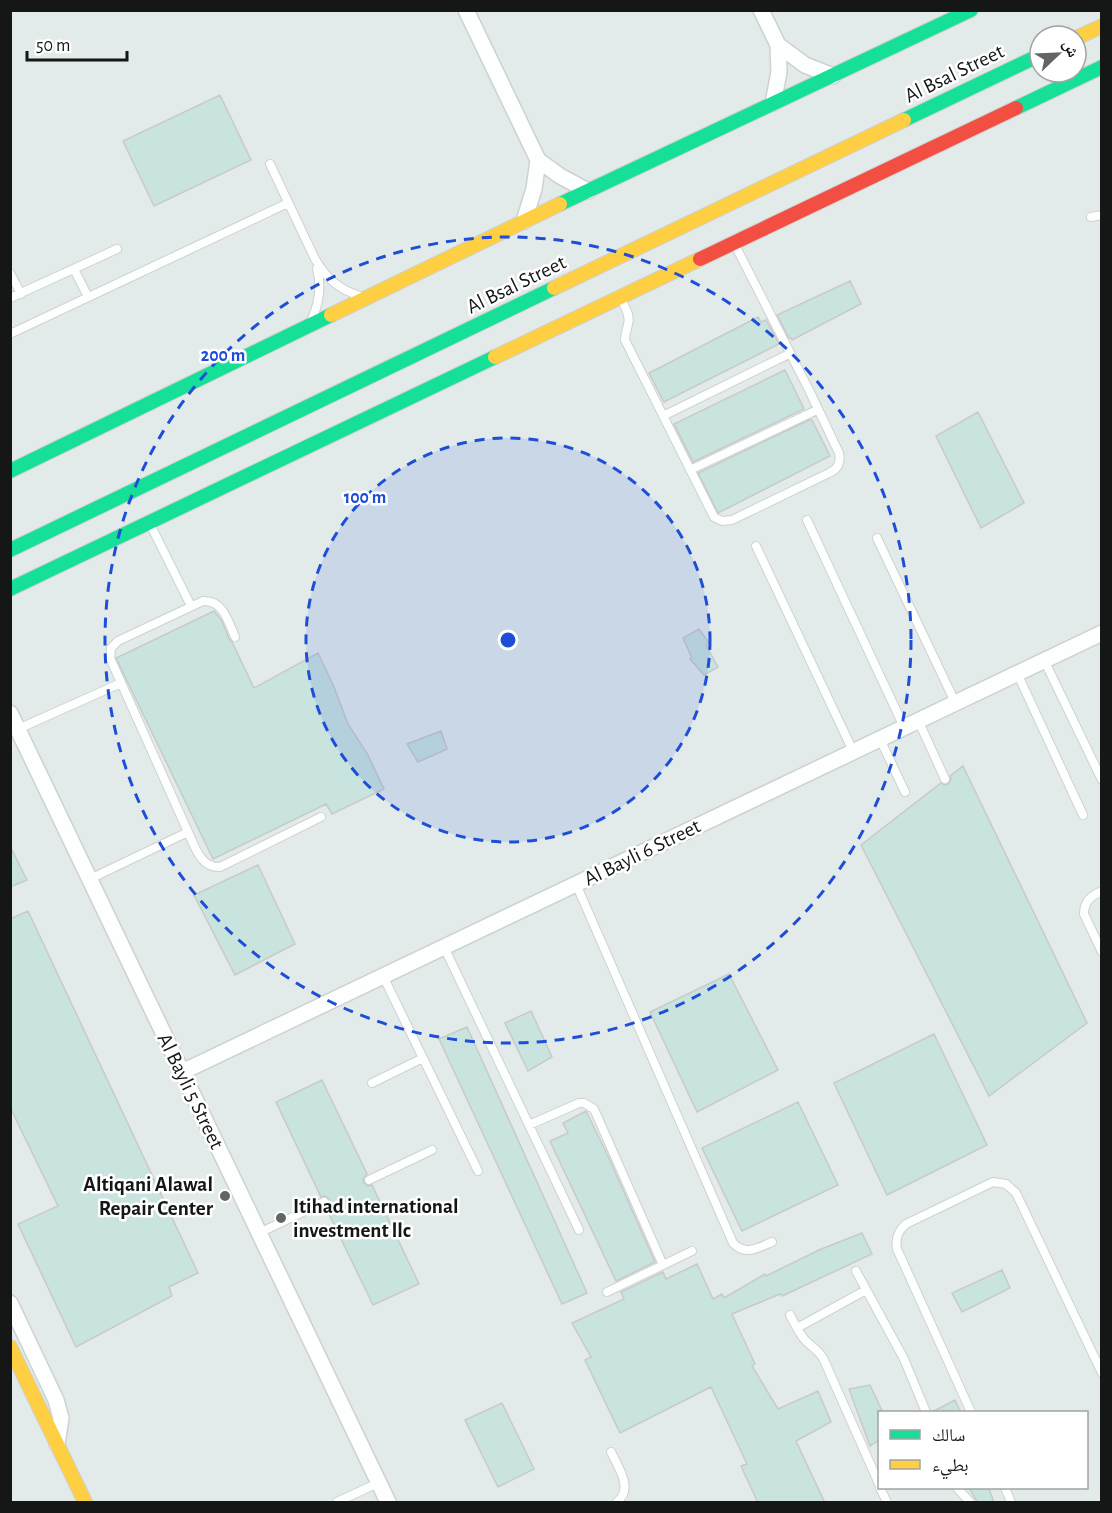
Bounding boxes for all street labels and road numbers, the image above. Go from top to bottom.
street label: Al Bsal Street [901,40,1007,106]
street label: Al Bsal Street [463,251,569,317]
street label: Al Bayli 6 Street [581,815,704,890]
street label: Al Bayli 5 Street [154,1030,228,1153]

